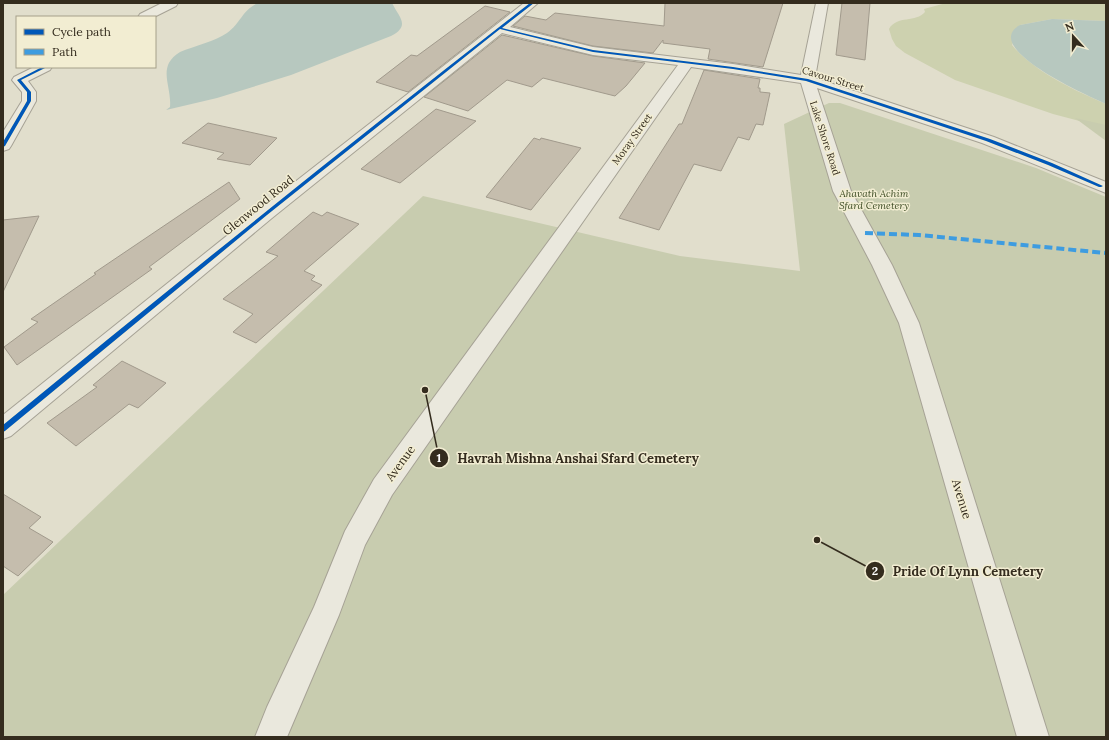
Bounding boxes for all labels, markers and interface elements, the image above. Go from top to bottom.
legend [16,16,156,68]
north arrow [1053,16,1093,56]
text: N [1063,18,1076,35]
text: Cycle path [52,24,111,39]
text: Path [52,44,77,59]
street label: Cavour Street [800,63,866,95]
street label: Lake Shore Road [807,99,843,177]
street label: Moray Street [609,111,655,167]
street label: Glenwood Road [219,172,297,238]
park label: Ahavath Achim Sfard Cemetery [839,187,909,212]
street label: Avenue [381,442,418,485]
callout: Havrah Mishna Anshai Sfard Cemetery [429,445,707,470]
text: 1 [437,450,442,465]
text: Havrah Mishna Anshai Sfard Cemetery [457,450,700,467]
street label: Avenue [949,476,975,521]
callout: Pride Of Lynn Cemetery [865,559,1051,584]
text: 2 [872,563,878,578]
text: Pride Of Lynn Cemetery [893,563,1044,580]

